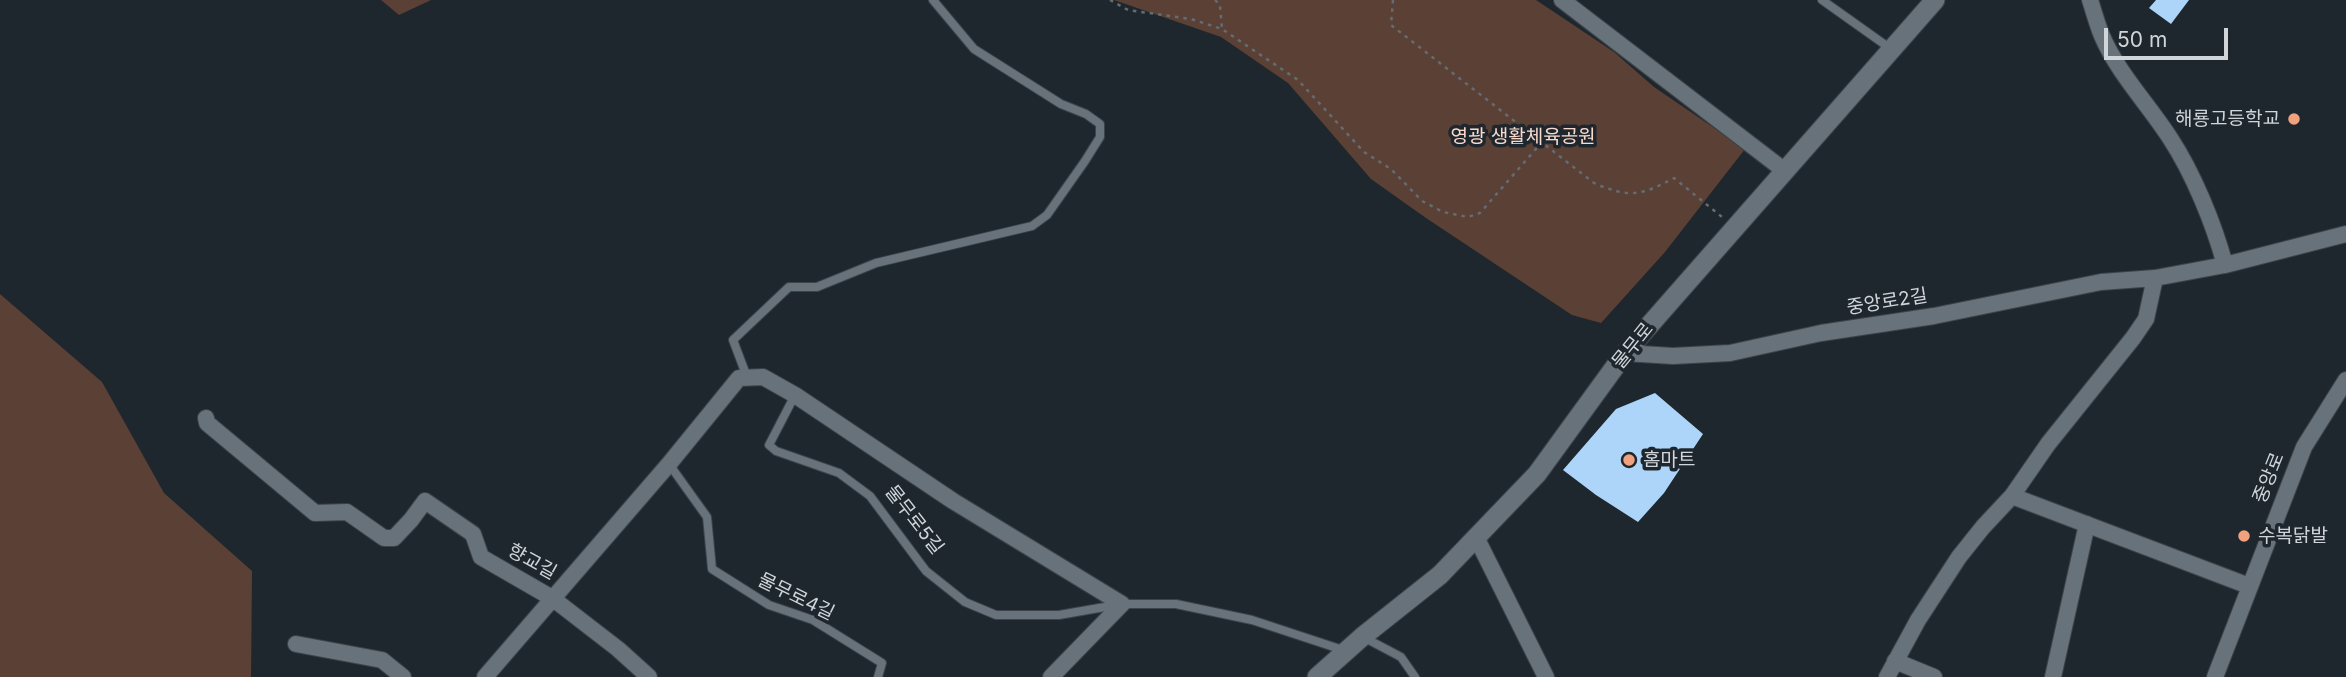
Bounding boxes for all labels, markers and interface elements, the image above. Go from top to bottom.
scale bar [2108,14,2232,58]
text: 50 m [2117,27,2167,52]
place label: 해룡고등학교 [2175,108,2280,130]
marker: 해룡고등학교 [2286,111,2302,127]
park label: 영광 생활체육공원 [1450,126,1596,148]
street label: 중앙로2길 [1845,284,1929,320]
street label: 물무로 [1608,318,1658,374]
place label: 홈마트 [1643,449,1695,471]
street label: 중앙로 [2249,449,2289,507]
marker: 홈마트 [1621,452,1637,468]
street label: 물무로5길 [880,481,948,559]
place label: 수복닭발 [2258,525,2328,547]
marker: 수복닭발 [2236,528,2252,544]
street label: 향교길 [504,539,560,585]
street label: 물무로4길 [754,569,838,625]

